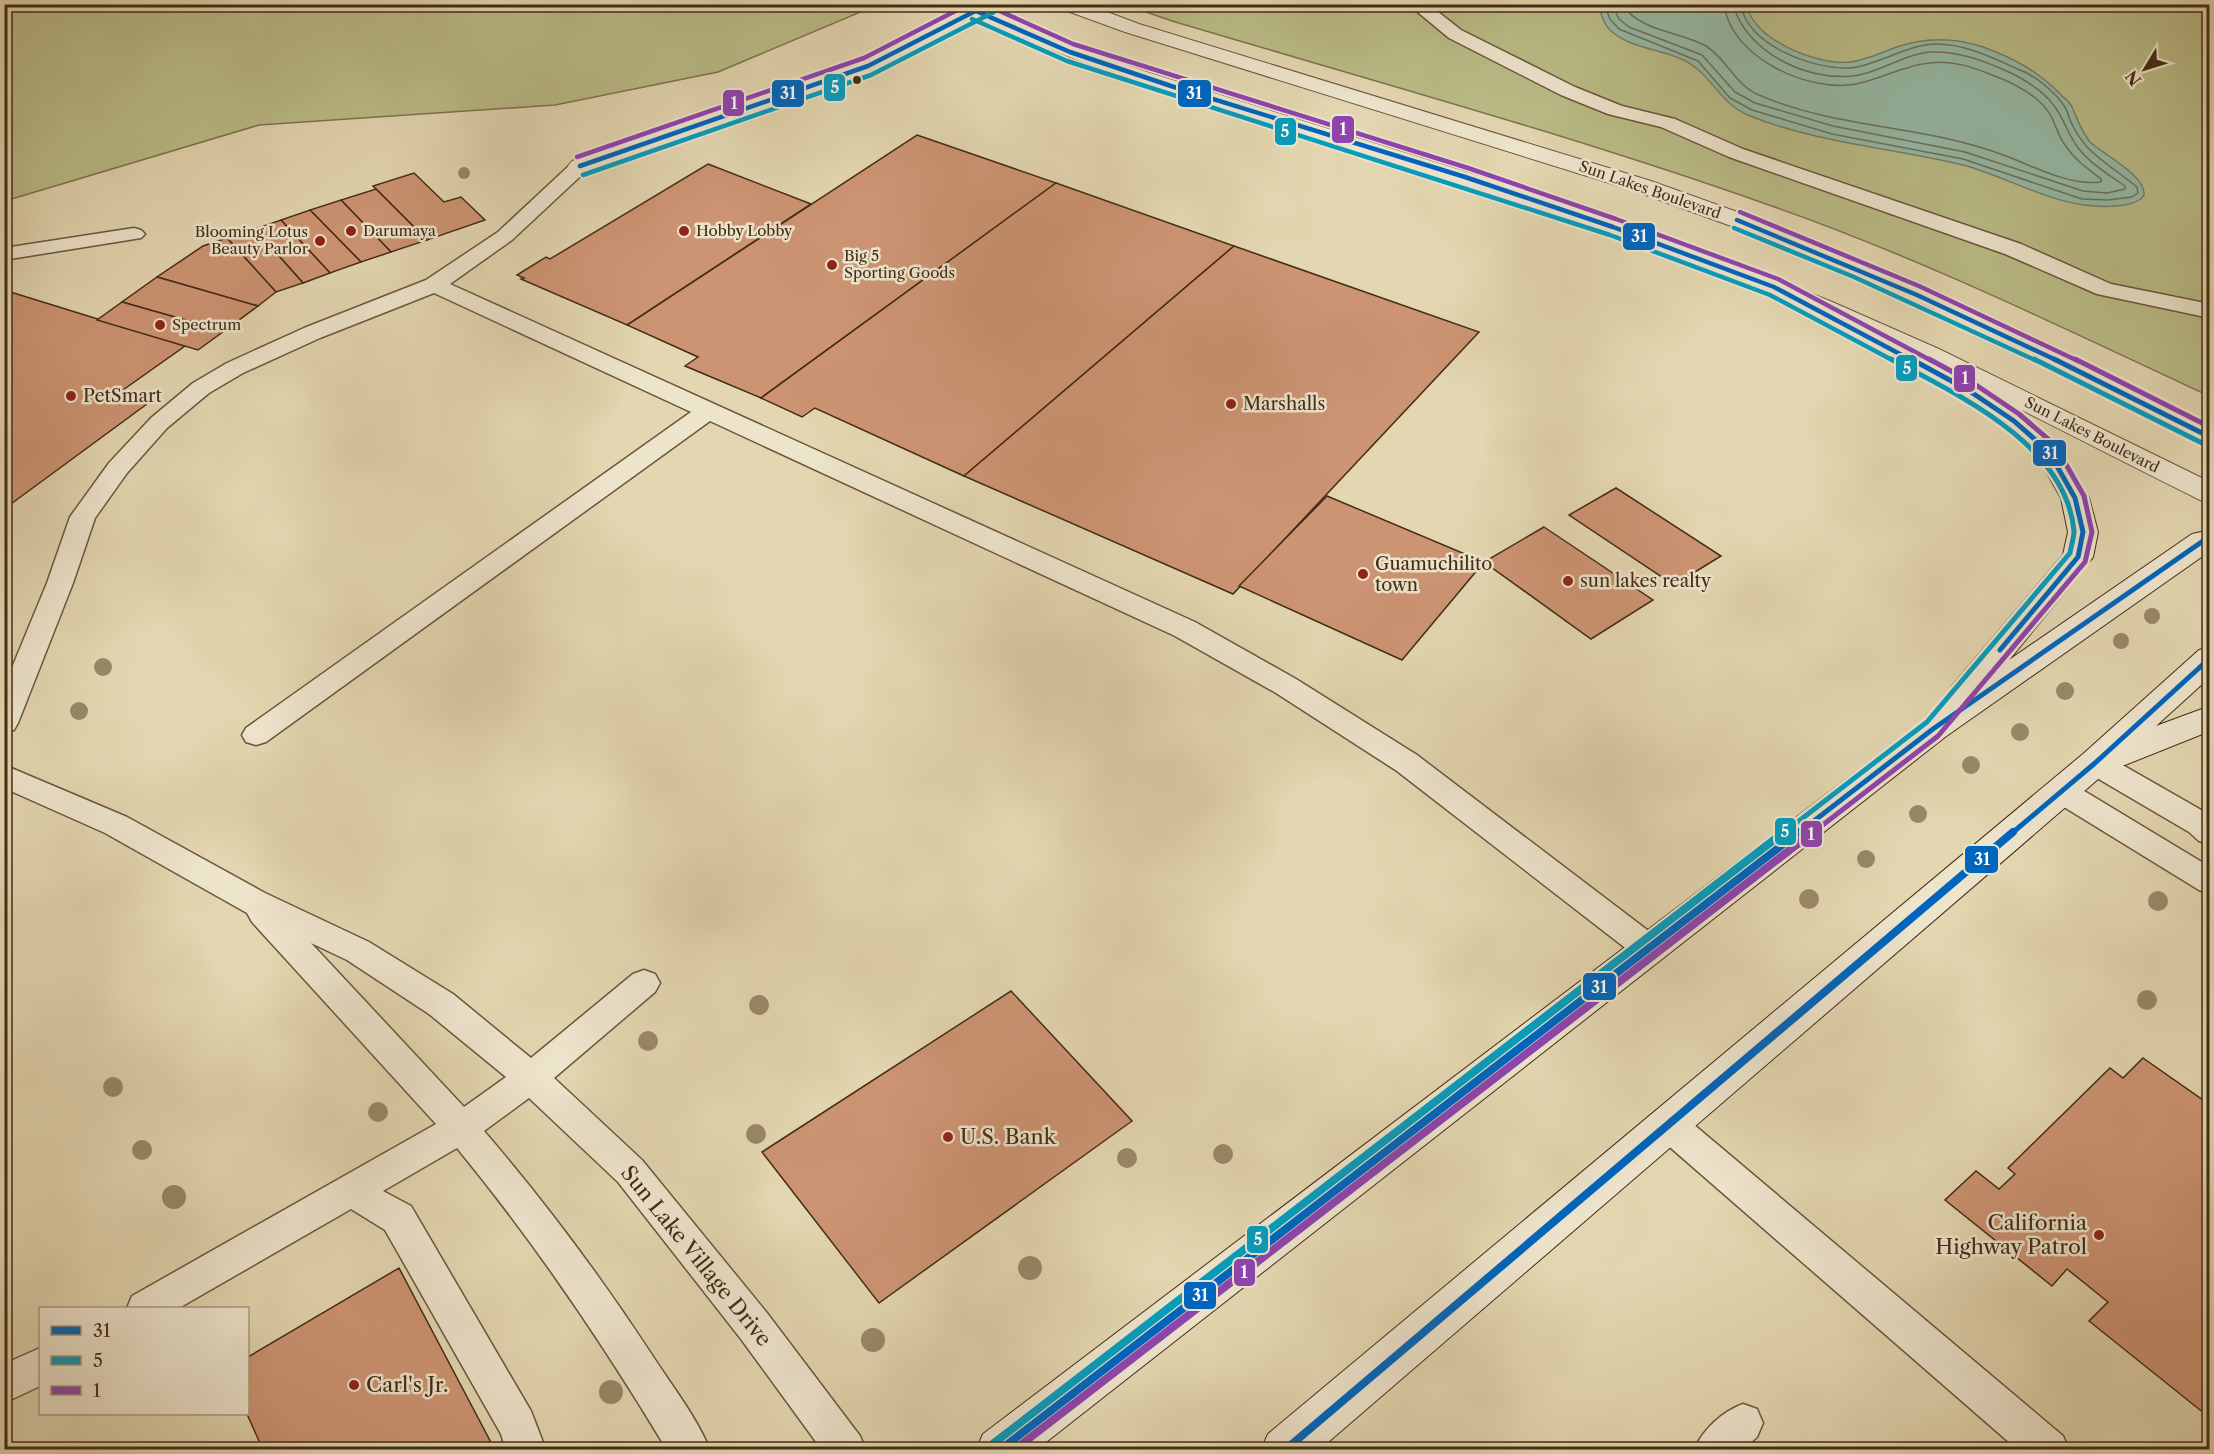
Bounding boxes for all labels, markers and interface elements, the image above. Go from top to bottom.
north arrow [2115,39,2175,99]
text: N [2121,67,2145,90]
line badge: 5 [823,73,846,102]
unlabelled marker [851,74,863,86]
text: 5 [831,77,840,97]
line badge: 31 [771,79,805,108]
line badge: 31 [1177,79,1212,108]
text: 31 [780,83,797,103]
text: 31 [1186,83,1203,103]
line badge: 1 [722,89,745,117]
text: 1 [730,93,738,113]
line badge: 1 [1331,115,1355,144]
line badge: 5 [1274,117,1297,146]
text: 1 [1339,119,1347,139]
text: 5 [1281,121,1290,141]
street label: Sun Lakes Boulevard [1577,156,1724,223]
place label: Darumaya [363,221,436,240]
place label: Hobby Lobby [696,221,793,240]
place label: Blooming Lotus Beauty Parlor [195,222,309,258]
line badge: 31 [1622,222,1656,251]
marker: Darumaya [344,224,358,238]
marker: Hobby Lobby [677,224,691,238]
text: 31 [1631,226,1648,246]
marker: Blooming Lotus Beauty Parlor [313,234,327,248]
place label: Big 5 Sporting Goods [844,246,955,282]
marker: Big 5 Sporting Goods [825,258,839,272]
place label: Spectrum [172,315,241,334]
marker: Spectrum [153,318,167,332]
line badge: 5 [1895,354,1918,382]
text: 5 [1903,358,1912,378]
line badge: 1 [1953,364,1976,393]
text: 1 [1961,368,1969,388]
place label: PetSmart [83,385,162,407]
marker: PetSmart [64,389,78,403]
street label: Sun Lakes Boulevard [2022,392,2163,477]
place label: Marshalls [1243,393,1325,415]
marker: Marshalls [1224,397,1238,411]
line badge: 31 [2032,439,2067,467]
text: 31 [2042,443,2059,463]
place label: Guamuchilito town [1375,553,1492,596]
marker: Guamuchilito town [1356,567,1370,581]
place label: sun lakes realty [1580,570,1712,592]
marker: sun lakes realty [1561,574,1575,588]
line badge: 5 [1774,817,1797,846]
line badge: 1 [1800,820,1823,848]
text: 5 [1781,821,1790,841]
text: 1 [1807,824,1815,844]
line badge: 31 [1964,845,1999,874]
text: 31 [1974,849,1991,869]
line badge: 31 [1582,972,1617,1001]
text: 31 [1591,977,1608,997]
place label: U.S. Bank [960,1124,1057,1149]
marker: U.S. Bank [941,1130,955,1144]
street label: Sun Lake Village Drive [616,1160,777,1351]
place label: California Highway Patrol [1935,1210,2088,1259]
line badge: 5 [1246,1225,1269,1254]
marker: California Highway Patrol [2092,1228,2106,1242]
text: 5 [1254,1229,1263,1249]
line badge: 1 [1233,1258,1256,1287]
text: 1 [1240,1262,1248,1282]
line badge: 31 [1183,1281,1217,1310]
text: 31 [1192,1285,1209,1305]
legend [39,1307,249,1415]
text: 31 [93,1320,111,1342]
text: 5 [93,1350,103,1372]
place label: Carl's Jr. [366,1372,449,1397]
marker: Carl's Jr. [347,1378,361,1392]
text: 1 [93,1380,101,1402]

